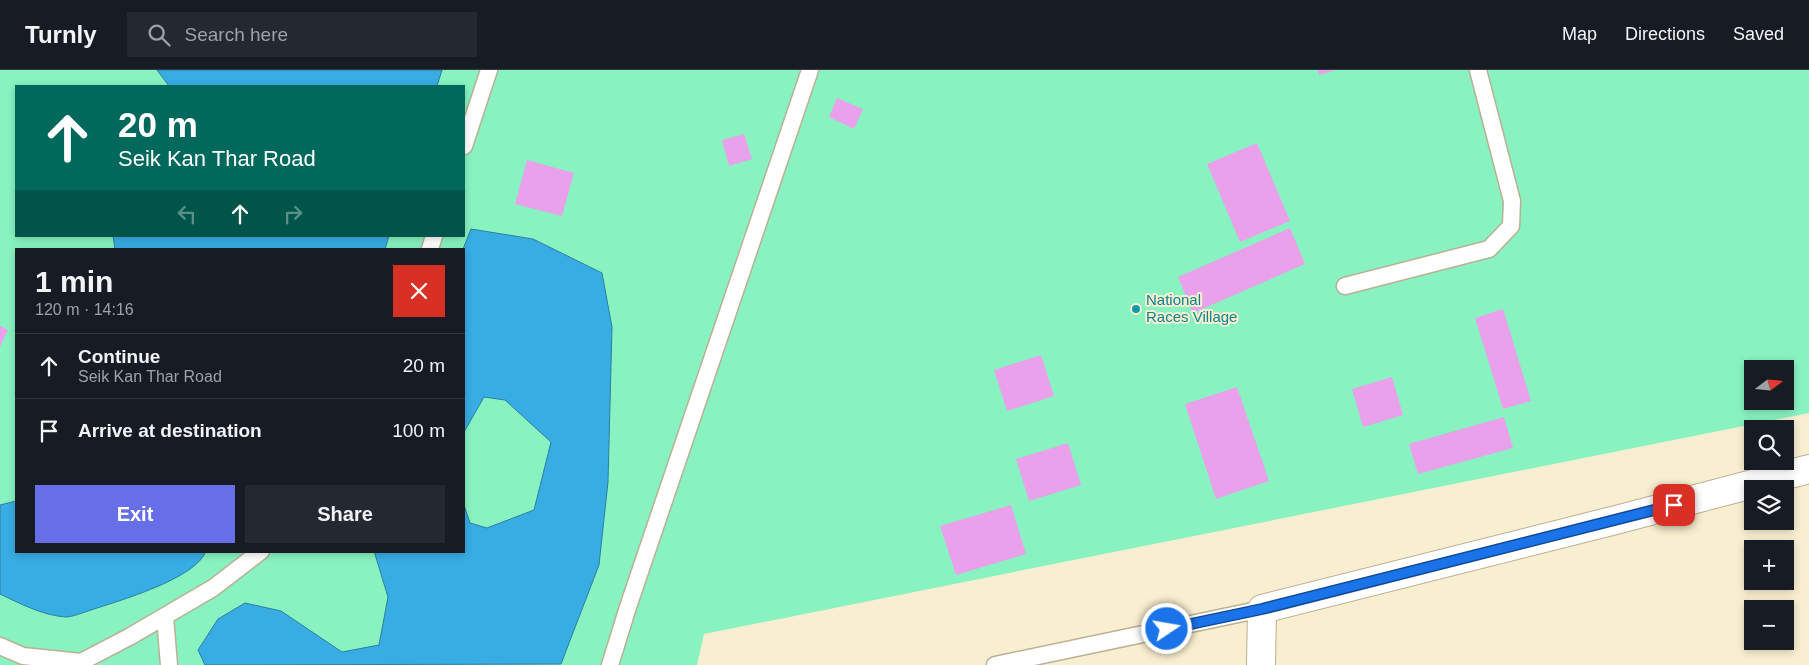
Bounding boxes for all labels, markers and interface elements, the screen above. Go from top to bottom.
search box [127,12,477,57]
text: Turnly [25,21,97,48]
icon: search [145,21,173,49]
text: Search here [185,24,288,45]
text: Map [1562,24,1597,44]
text: Directions [1625,24,1705,44]
text: Saved [1733,24,1784,44]
icon: ahead [35,105,100,170]
text: 20 m [118,105,198,144]
text: Seik Kan Thar Road [118,146,316,171]
icon: left [173,200,201,228]
icon: ahead [226,200,254,228]
icon: right [279,200,307,228]
text: 1 min [35,265,113,298]
button: close [393,265,445,317]
place label: National Races Village [1146,291,1237,325]
text: 120 m · 14:16 [35,301,134,318]
marker: National Races Village [1130,303,1142,315]
text: Continue [78,346,160,367]
icon: ahead [35,352,63,380]
text: 20 m [403,355,445,376]
north arrow [1744,360,1794,410]
map controls [1744,360,1794,650]
text: Seik Kan Thar Road [78,368,222,385]
icon: arrive [35,417,63,445]
text: Arrive at destination [78,420,262,441]
text: 100 m [392,420,445,441]
button: search [1744,420,1794,470]
button: layers [1744,480,1794,530]
pin [1653,484,1695,526]
button: Exit [35,485,235,543]
button: Share [245,485,445,543]
icon: arrive [1660,491,1688,519]
button: + [1744,540,1794,590]
button: − [1744,600,1794,650]
position arrow [1140,602,1192,654]

